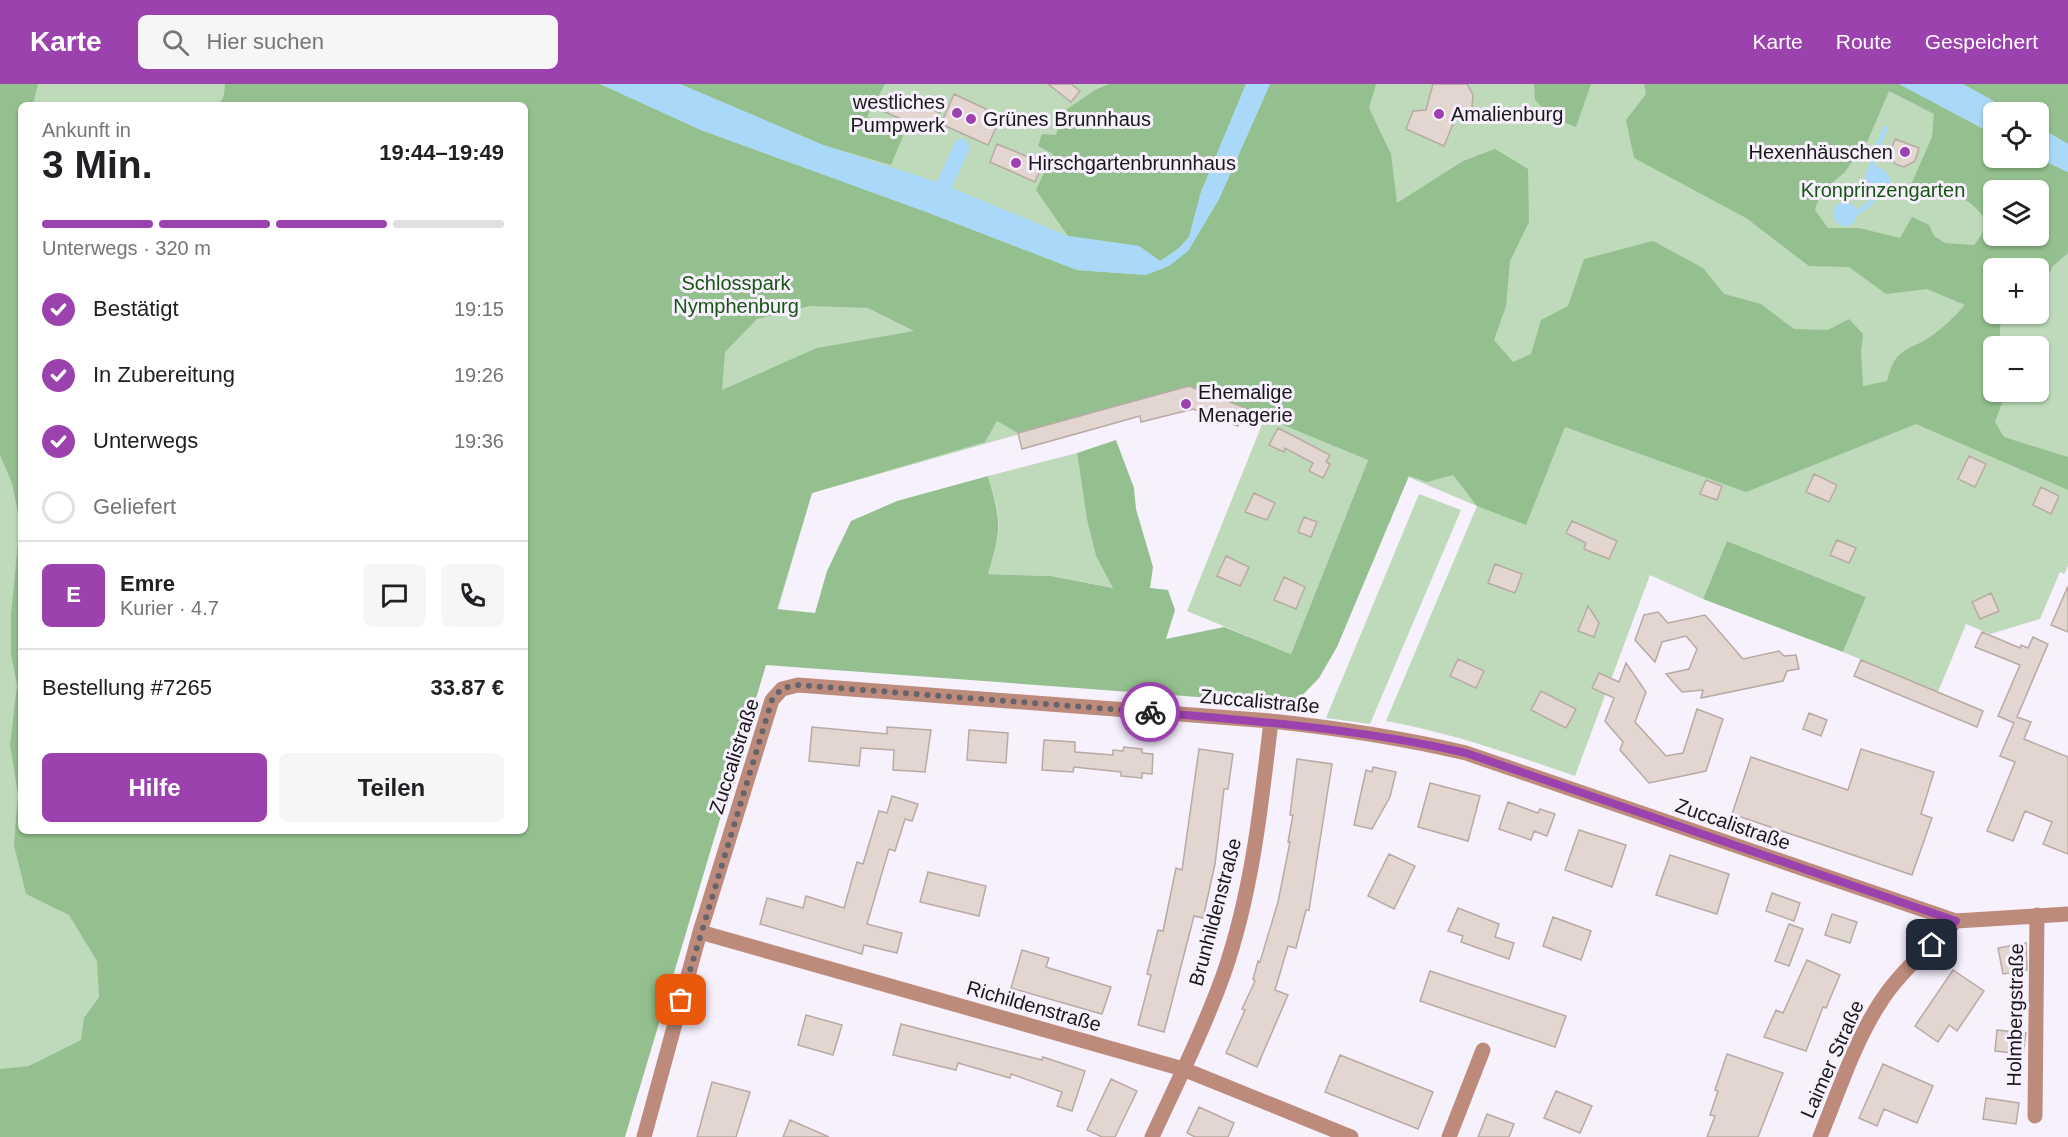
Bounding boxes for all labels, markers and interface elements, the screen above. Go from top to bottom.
search box [138,15,558,69]
text: Karte [30,26,102,57]
icon: search [159,26,192,59]
text: Hier suchen [207,29,324,54]
text: Karte [1753,30,1803,53]
text: Route [1836,30,1892,53]
text: Gespeichert [1925,30,2038,53]
place label: westliches Pumpwerk [851,91,946,136]
map controls [1983,102,2049,402]
button: locate [1983,102,2049,168]
place label: Amalienburg [1451,103,1563,125]
marker: westliches Pumpwerk [950,106,964,120]
marker: Amalienburg [1432,107,1446,121]
place label: Grünes Brunnhaus [983,108,1151,130]
marker: Grünes Brunnhaus [964,112,978,126]
text: Ankunft in [42,119,131,141]
text: 19:44–19:49 [379,140,504,165]
place label: Hexenhäuschen [1748,141,1893,163]
text: 3 Min. [42,143,153,186]
marker: Hexenhäuschen [1898,145,1912,159]
place label: Hirschgartenbrunnhaus [1028,152,1236,174]
marker: Hirschgartenbrunnhaus [1009,156,1023,170]
park label: Kronprinzengarten [1801,179,1965,201]
button: layers [1983,180,2049,246]
text: Unterwegs · 320 m [42,237,211,259]
button: + [1983,258,2049,324]
park label: Schlosspark Nymphenburg [673,272,799,317]
icon: check [42,293,75,326]
text: Bestätigt [93,296,179,321]
text: 19:15 [454,298,504,320]
button: − [1983,336,2049,402]
icon: check [42,359,75,392]
text: In Zubereitung [93,362,235,387]
text: 19:26 [454,364,504,386]
place label: Ehemalige Menagerie [1198,381,1293,426]
marker: Ehemalige Menagerie [1179,397,1193,411]
icon: check [42,425,75,458]
text: Unterwegs [93,428,198,453]
text: 19:36 [454,430,504,452]
text: Geliefert [93,494,176,519]
button: chat [363,564,426,627]
button: phone [441,564,504,627]
text: Emre [120,571,175,596]
text: E [66,582,81,607]
text: Kurier · 4.7 [120,597,219,619]
text: Bestellung #7265 [42,675,212,700]
text: 33.87 € [431,675,504,700]
courier [1120,682,1180,742]
street label: Zuccalistraße [1199,685,1321,717]
street label: Zuccalistraße [705,696,763,816]
icon: bike [1134,696,1167,729]
button: Hilfe [42,753,267,822]
button: Teilen [279,753,504,822]
street label: Zuccalistraße [1673,794,1793,854]
street label: Brunhildenstraße [1185,836,1245,988]
pin [1906,919,1957,970]
icon: home [1915,928,1948,961]
street label: Holmbergstraße [2003,943,2027,1087]
pin [655,974,706,1025]
street label: Richildenstraße [964,976,1104,1036]
icon: bag [664,983,697,1016]
street label: Laimer Straße [1796,997,1868,1121]

